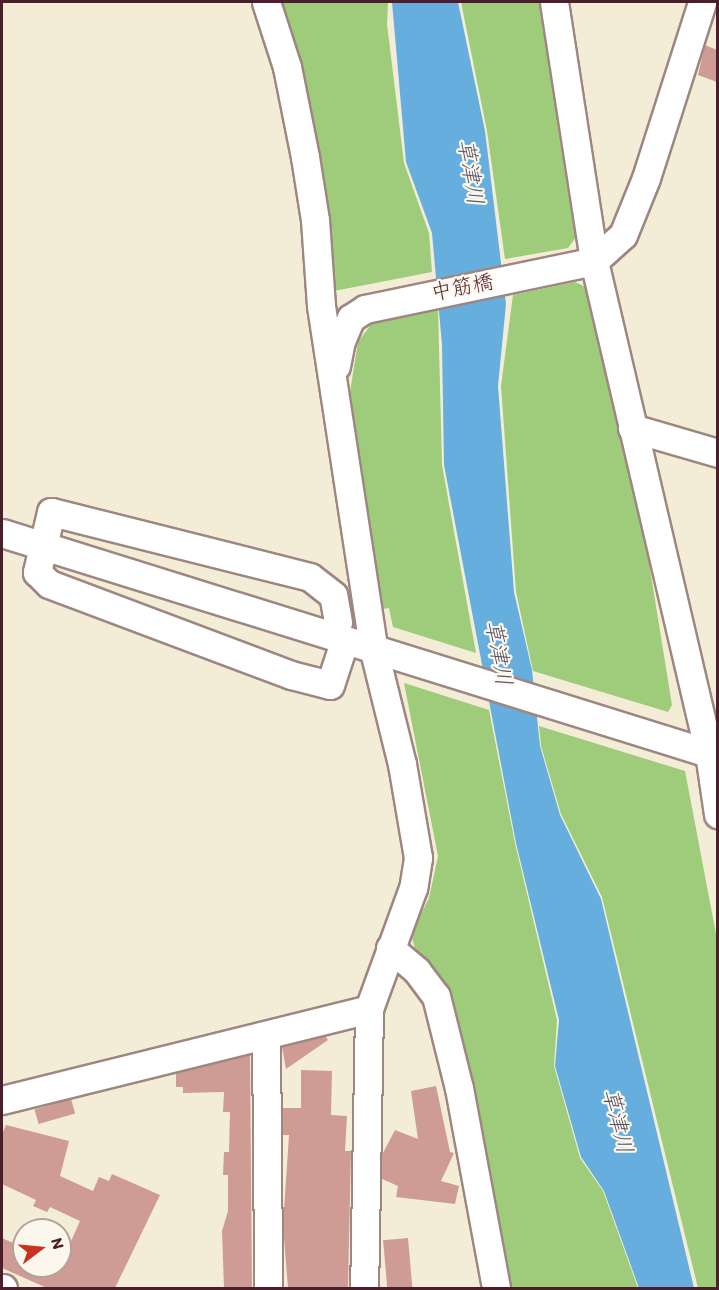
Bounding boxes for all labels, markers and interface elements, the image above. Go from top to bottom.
water label: 草津川 [453,137,489,207]
street label: 中筋橋 [429,269,495,305]
water label: 草津川 [480,618,518,688]
water label: 草津川 [597,1086,639,1156]
north arrow [12,1218,72,1278]
text: N [47,1236,68,1251]

